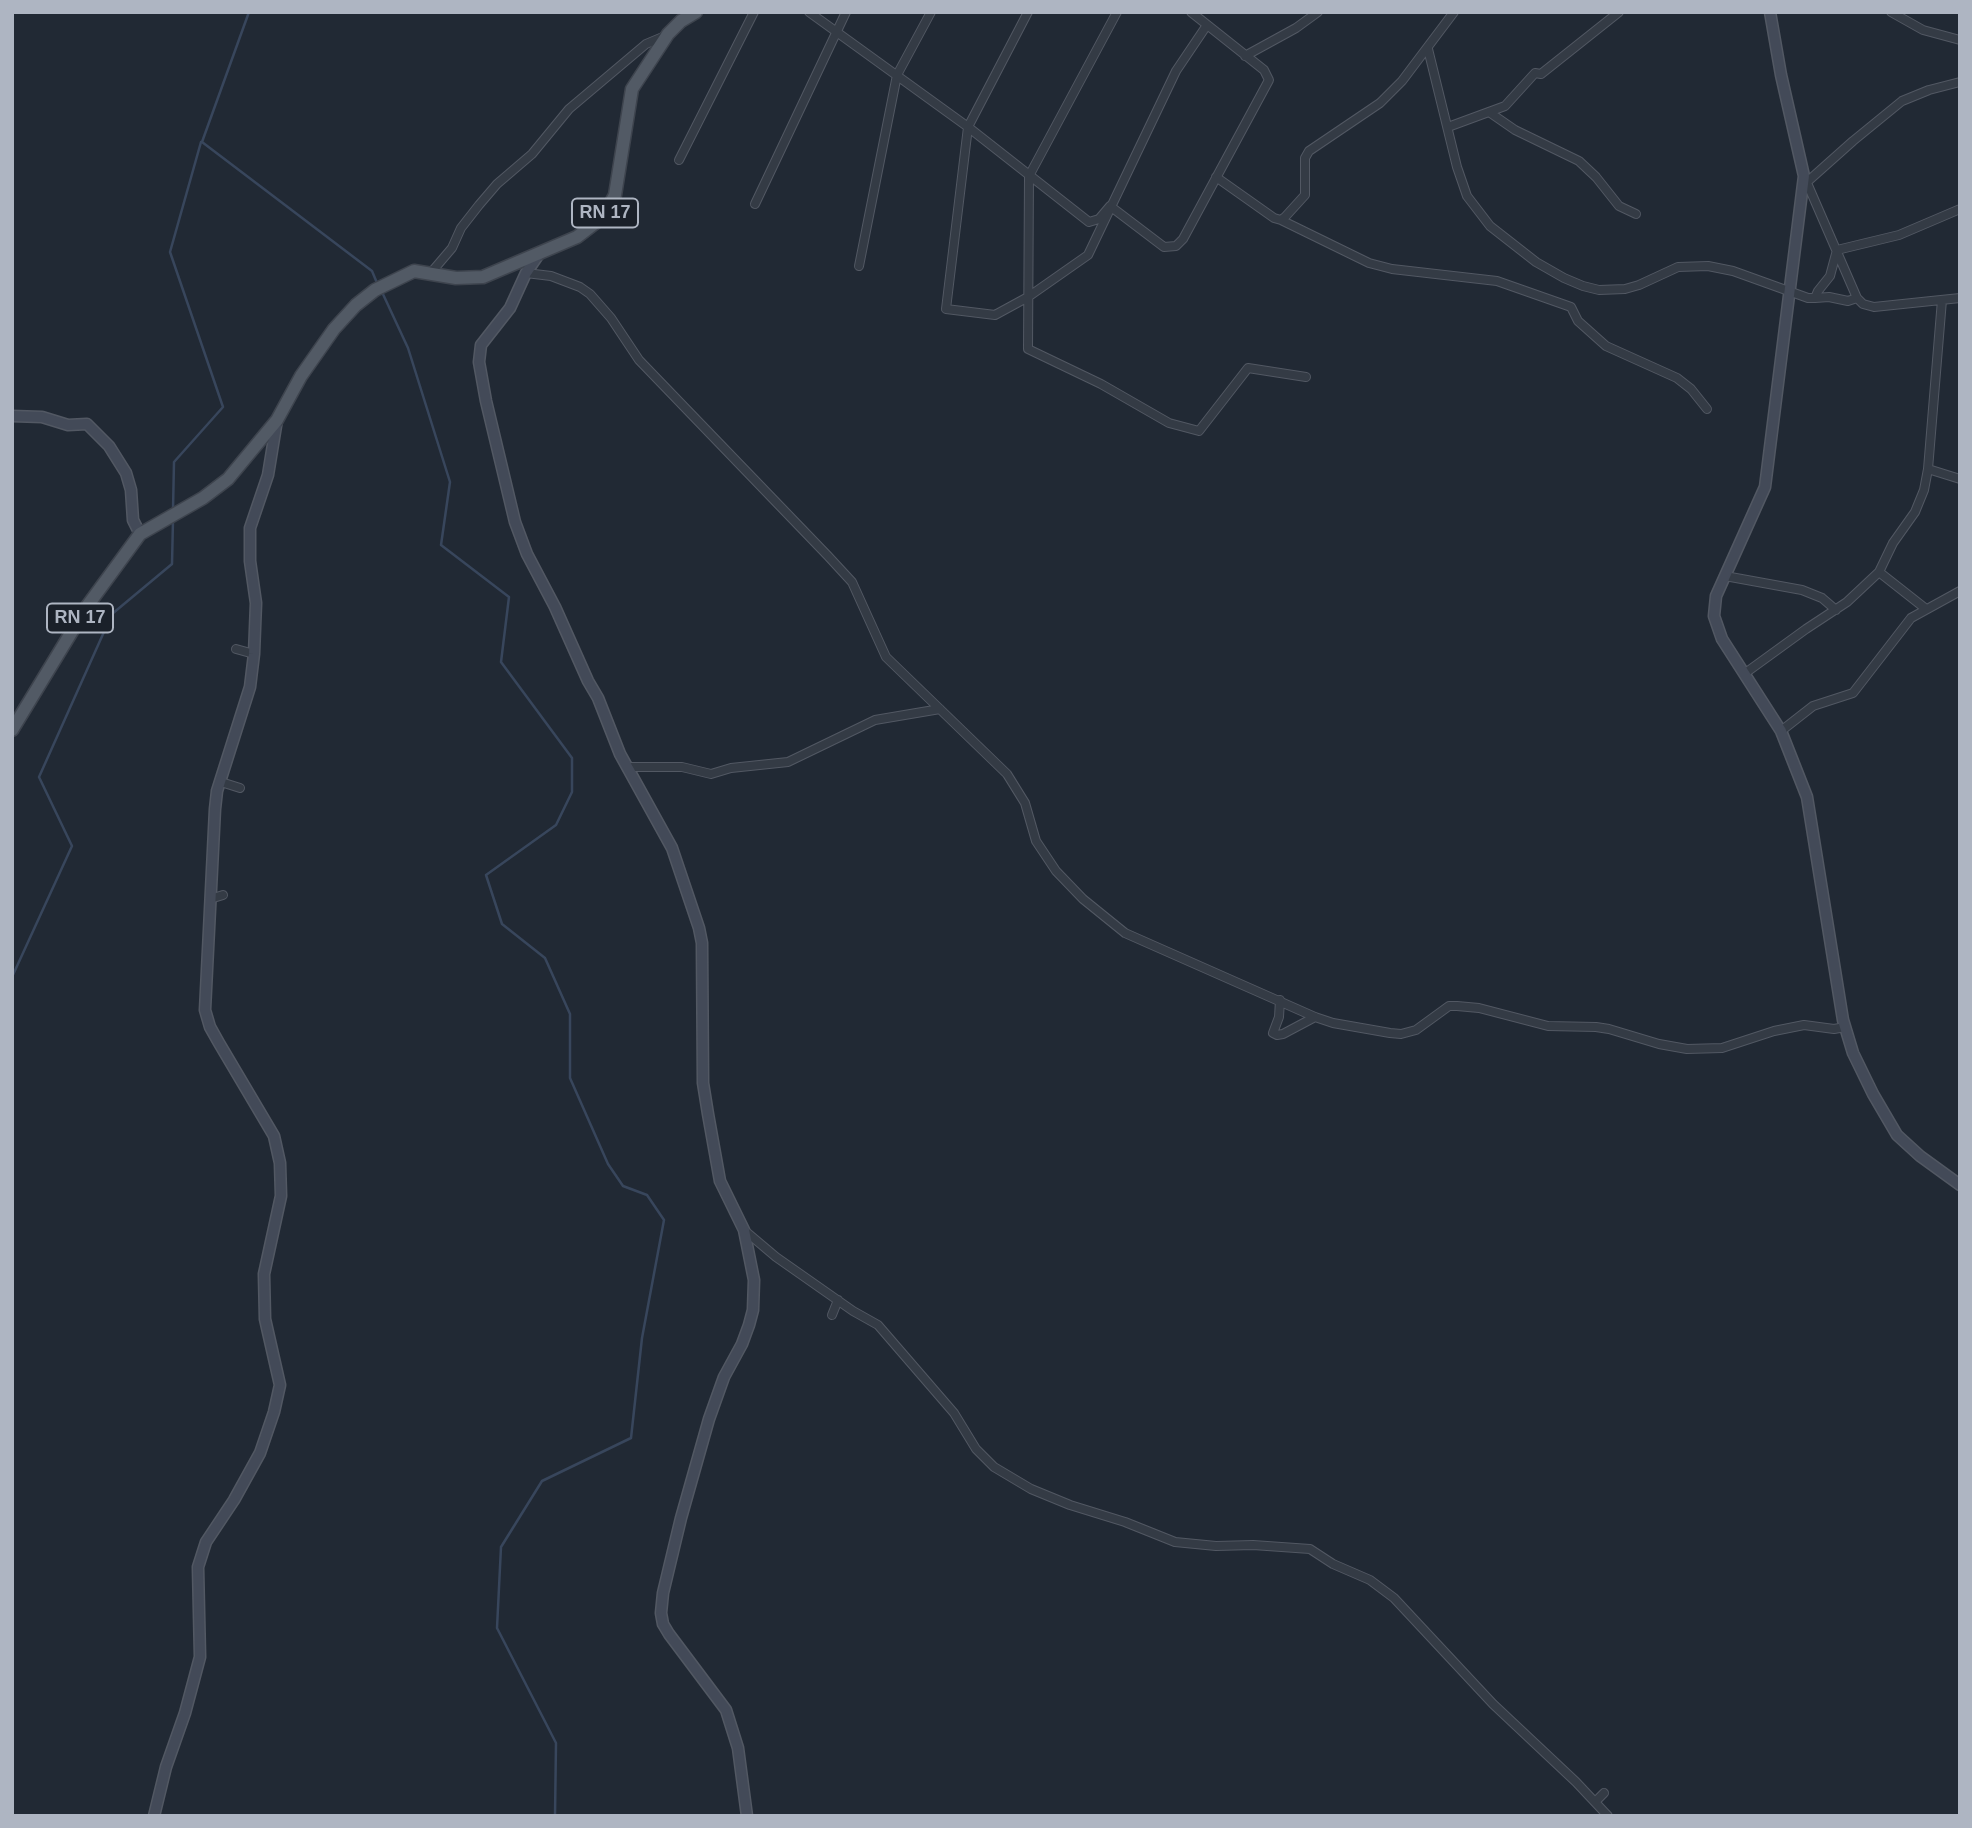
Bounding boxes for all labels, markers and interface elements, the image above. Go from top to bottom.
road number: RN 17 [572,198,638,228]
road number: RN 17 [47,604,113,632]

